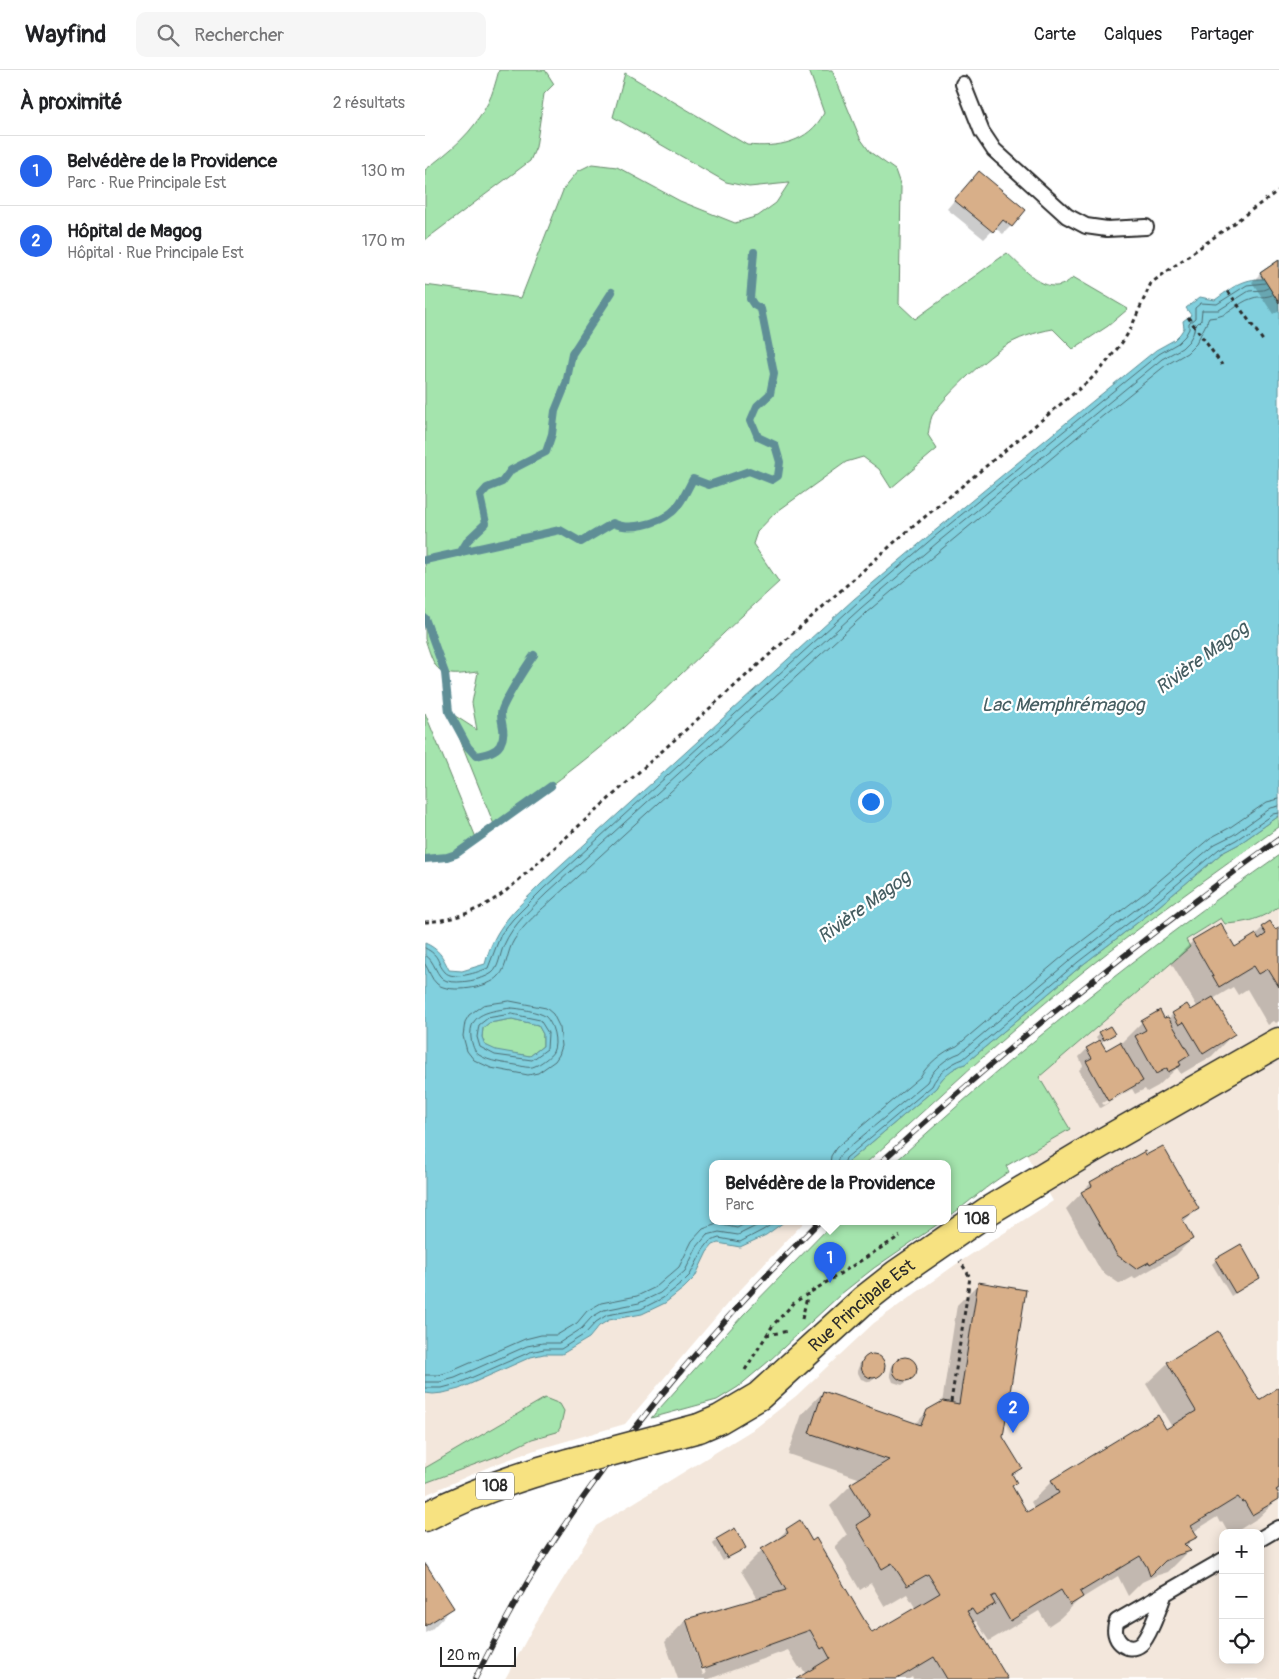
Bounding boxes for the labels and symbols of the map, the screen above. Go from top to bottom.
water label: Rivière Magog [1151,615,1254,700]
water label: Lac Memphrémagog [982,693,1146,717]
your location [858,789,884,815]
water label: Rivière Magog [813,864,916,949]
road number: 108 [958,1206,996,1232]
pin: 1 [814,1242,846,1283]
street label: Rue Principale Est [803,1253,920,1357]
pin: 2 [997,1392,1029,1433]
road number: 108 [476,1472,514,1500]
scale bar [440,1644,516,1667]

